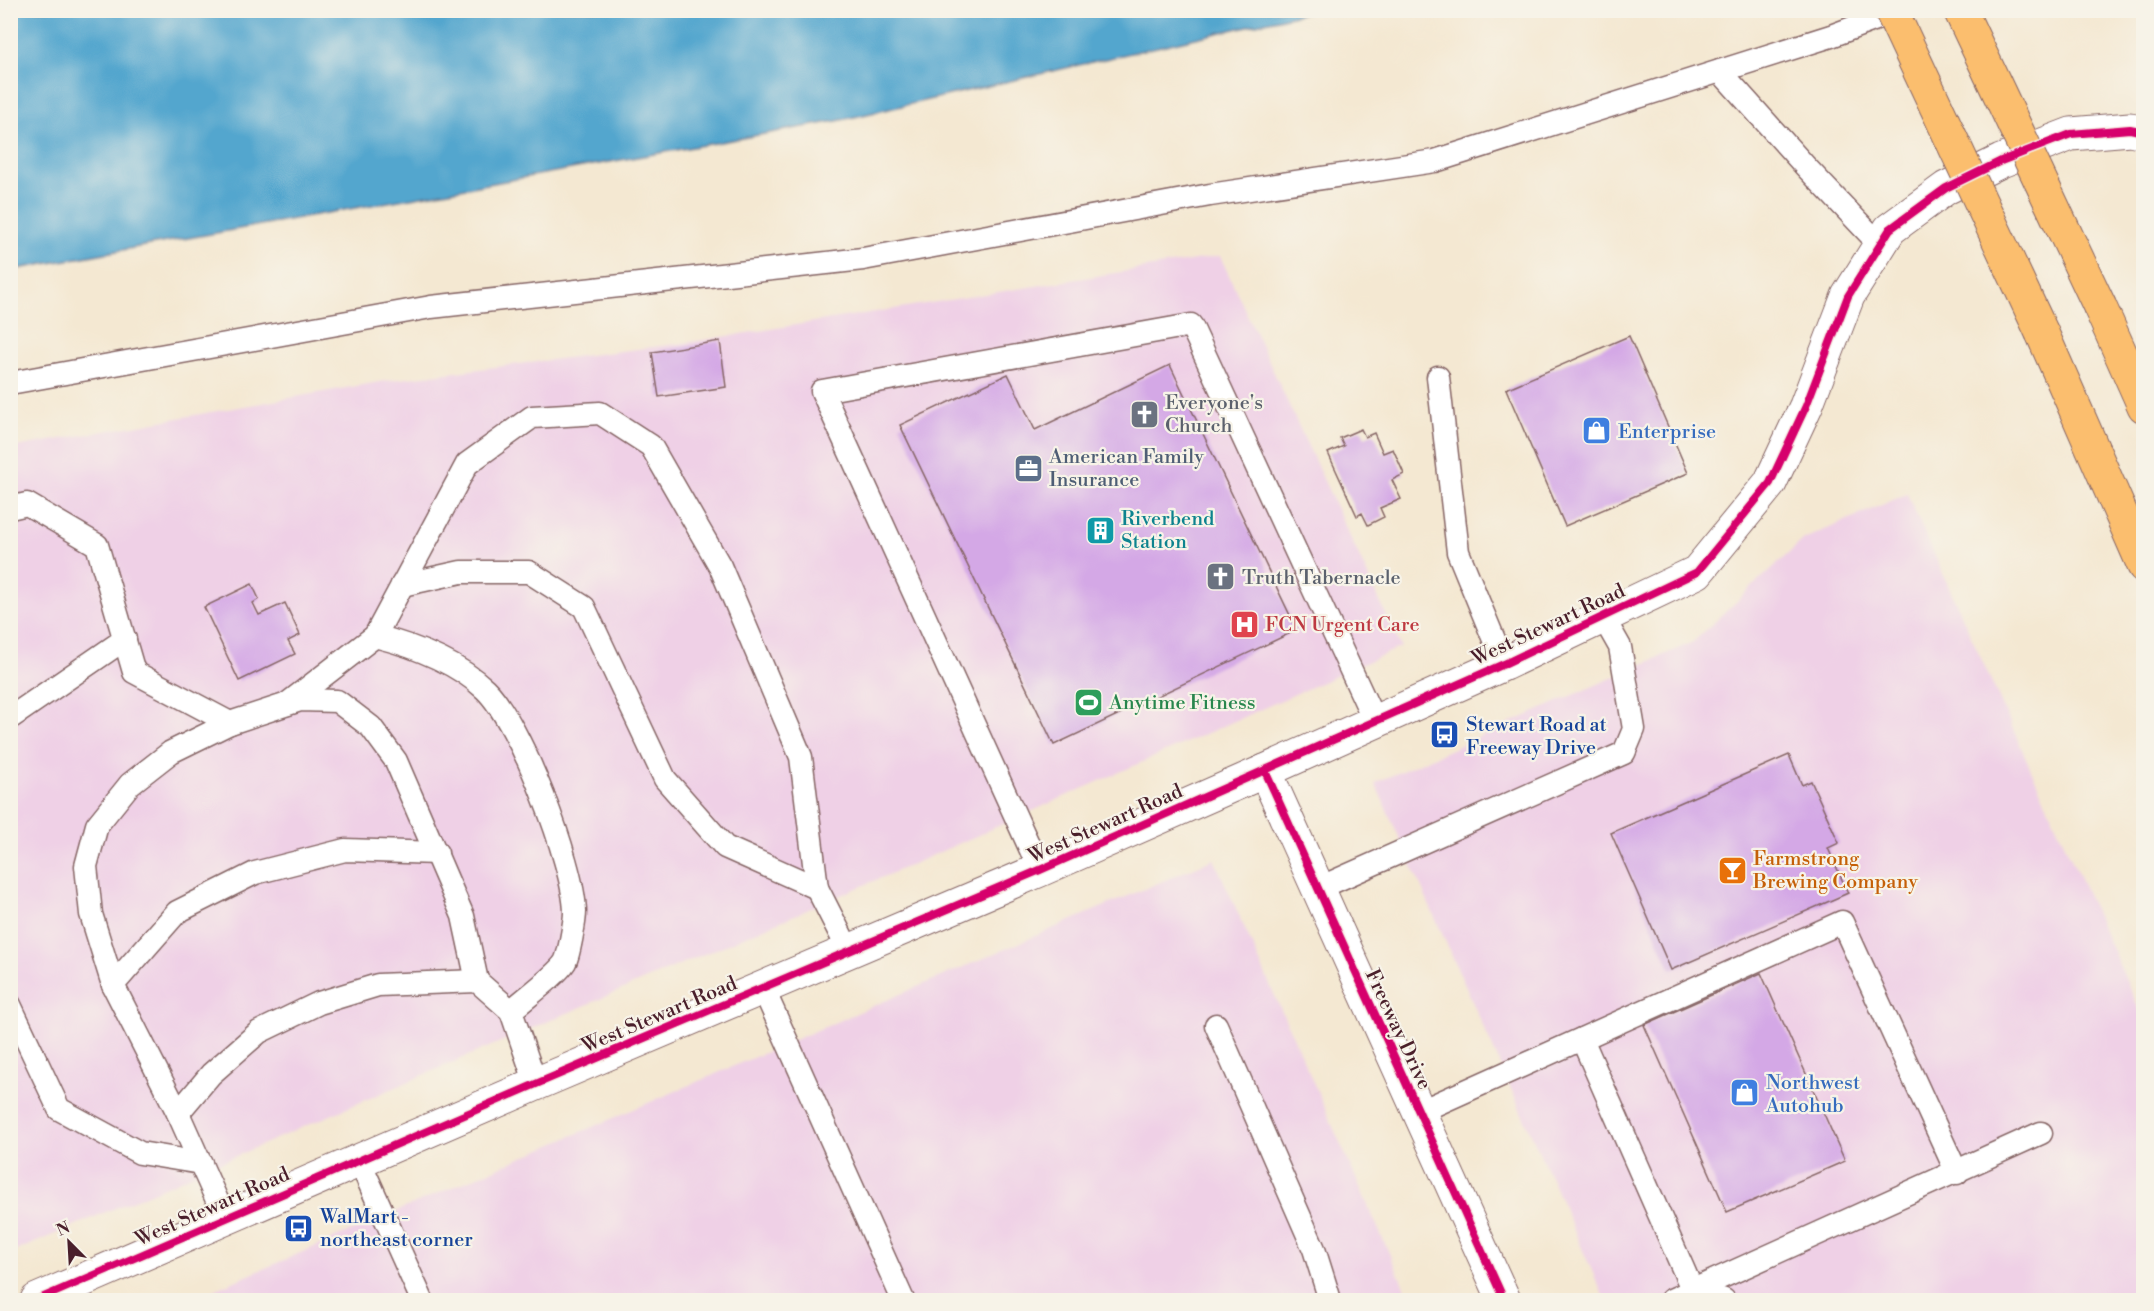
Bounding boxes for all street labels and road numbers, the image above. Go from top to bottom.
street label: West Stewart Road [1467,579,1630,672]
street label: West Stewart Road [1024,779,1187,870]
street label: Freeway Drive [1359,965,1436,1094]
street label: West Stewart Road [577,971,742,1060]
street label: West Stewart Road [131,1162,294,1253]

